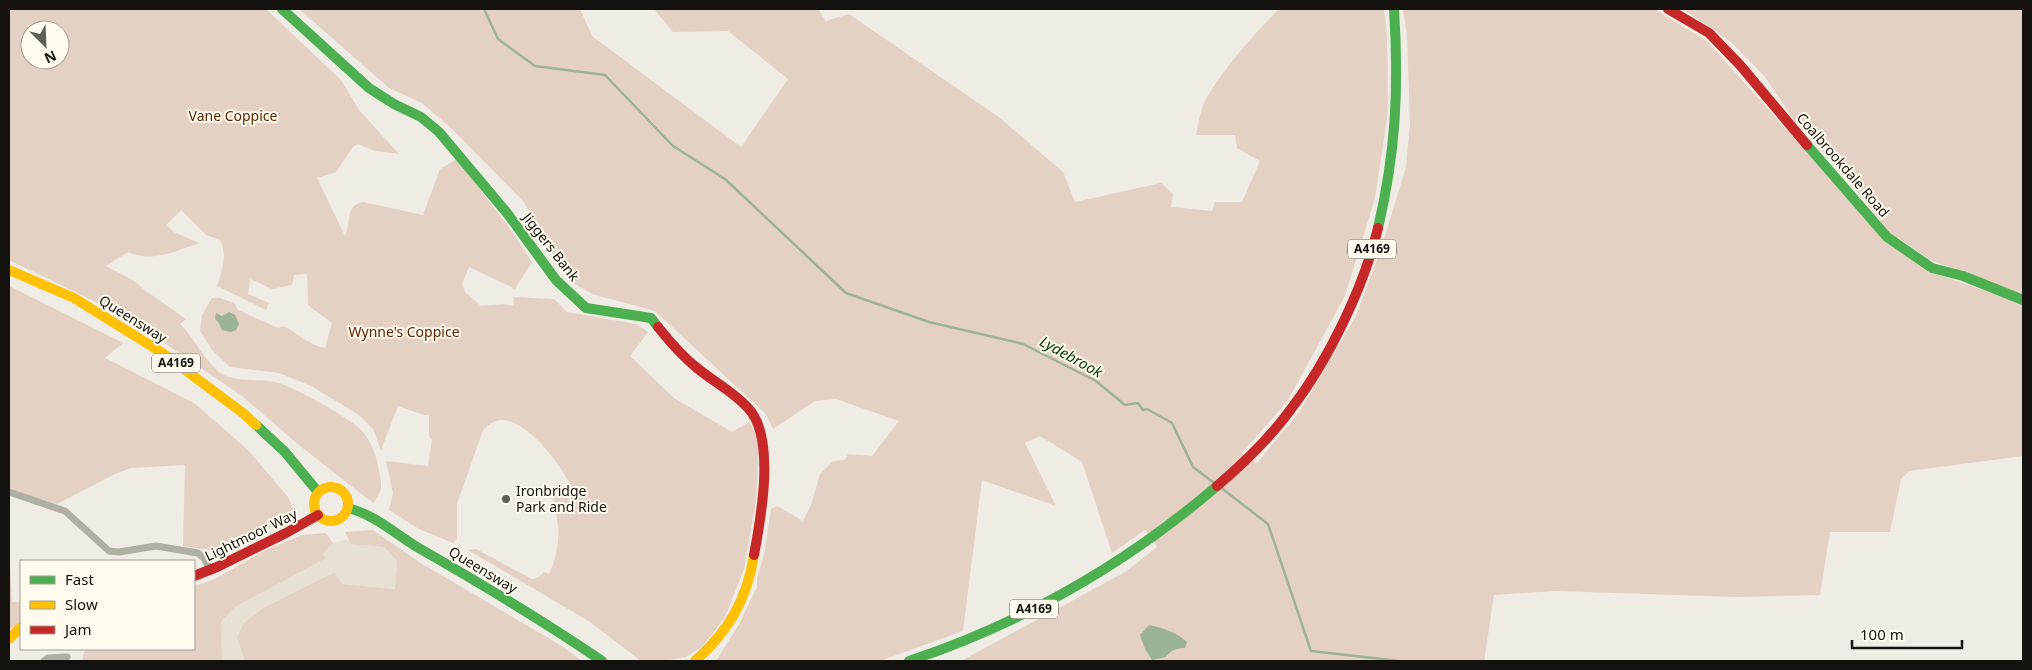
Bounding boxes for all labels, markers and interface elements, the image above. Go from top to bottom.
north arrow [20,20,70,70]
text: N [41,46,60,68]
park label: Vane Coppice [189,106,278,125]
street label: Coalbrookdale Road [1793,108,1894,221]
street label: Jiggers Bank [518,207,584,285]
road number: A4169 [1348,240,1396,258]
street label: Queensway [96,290,172,347]
park label: Wynne's Coppice [348,322,460,341]
water label: Lydebrook [1036,331,1107,382]
road number: A4169 [152,353,200,372]
place label: Ironbridge Park and Ride [516,481,607,516]
marker: Ironbridge Park and Ride [500,493,512,505]
street label: Lightmoor Way [201,504,301,565]
street label: Queensway [445,542,522,598]
legend [20,560,195,650]
text: Fast [65,569,94,589]
text: Slow [65,594,98,614]
road number: A4169 [1010,600,1058,618]
scale bar [1852,618,1962,650]
text: Jam [63,619,92,639]
text: 100 m [1860,624,1904,644]

